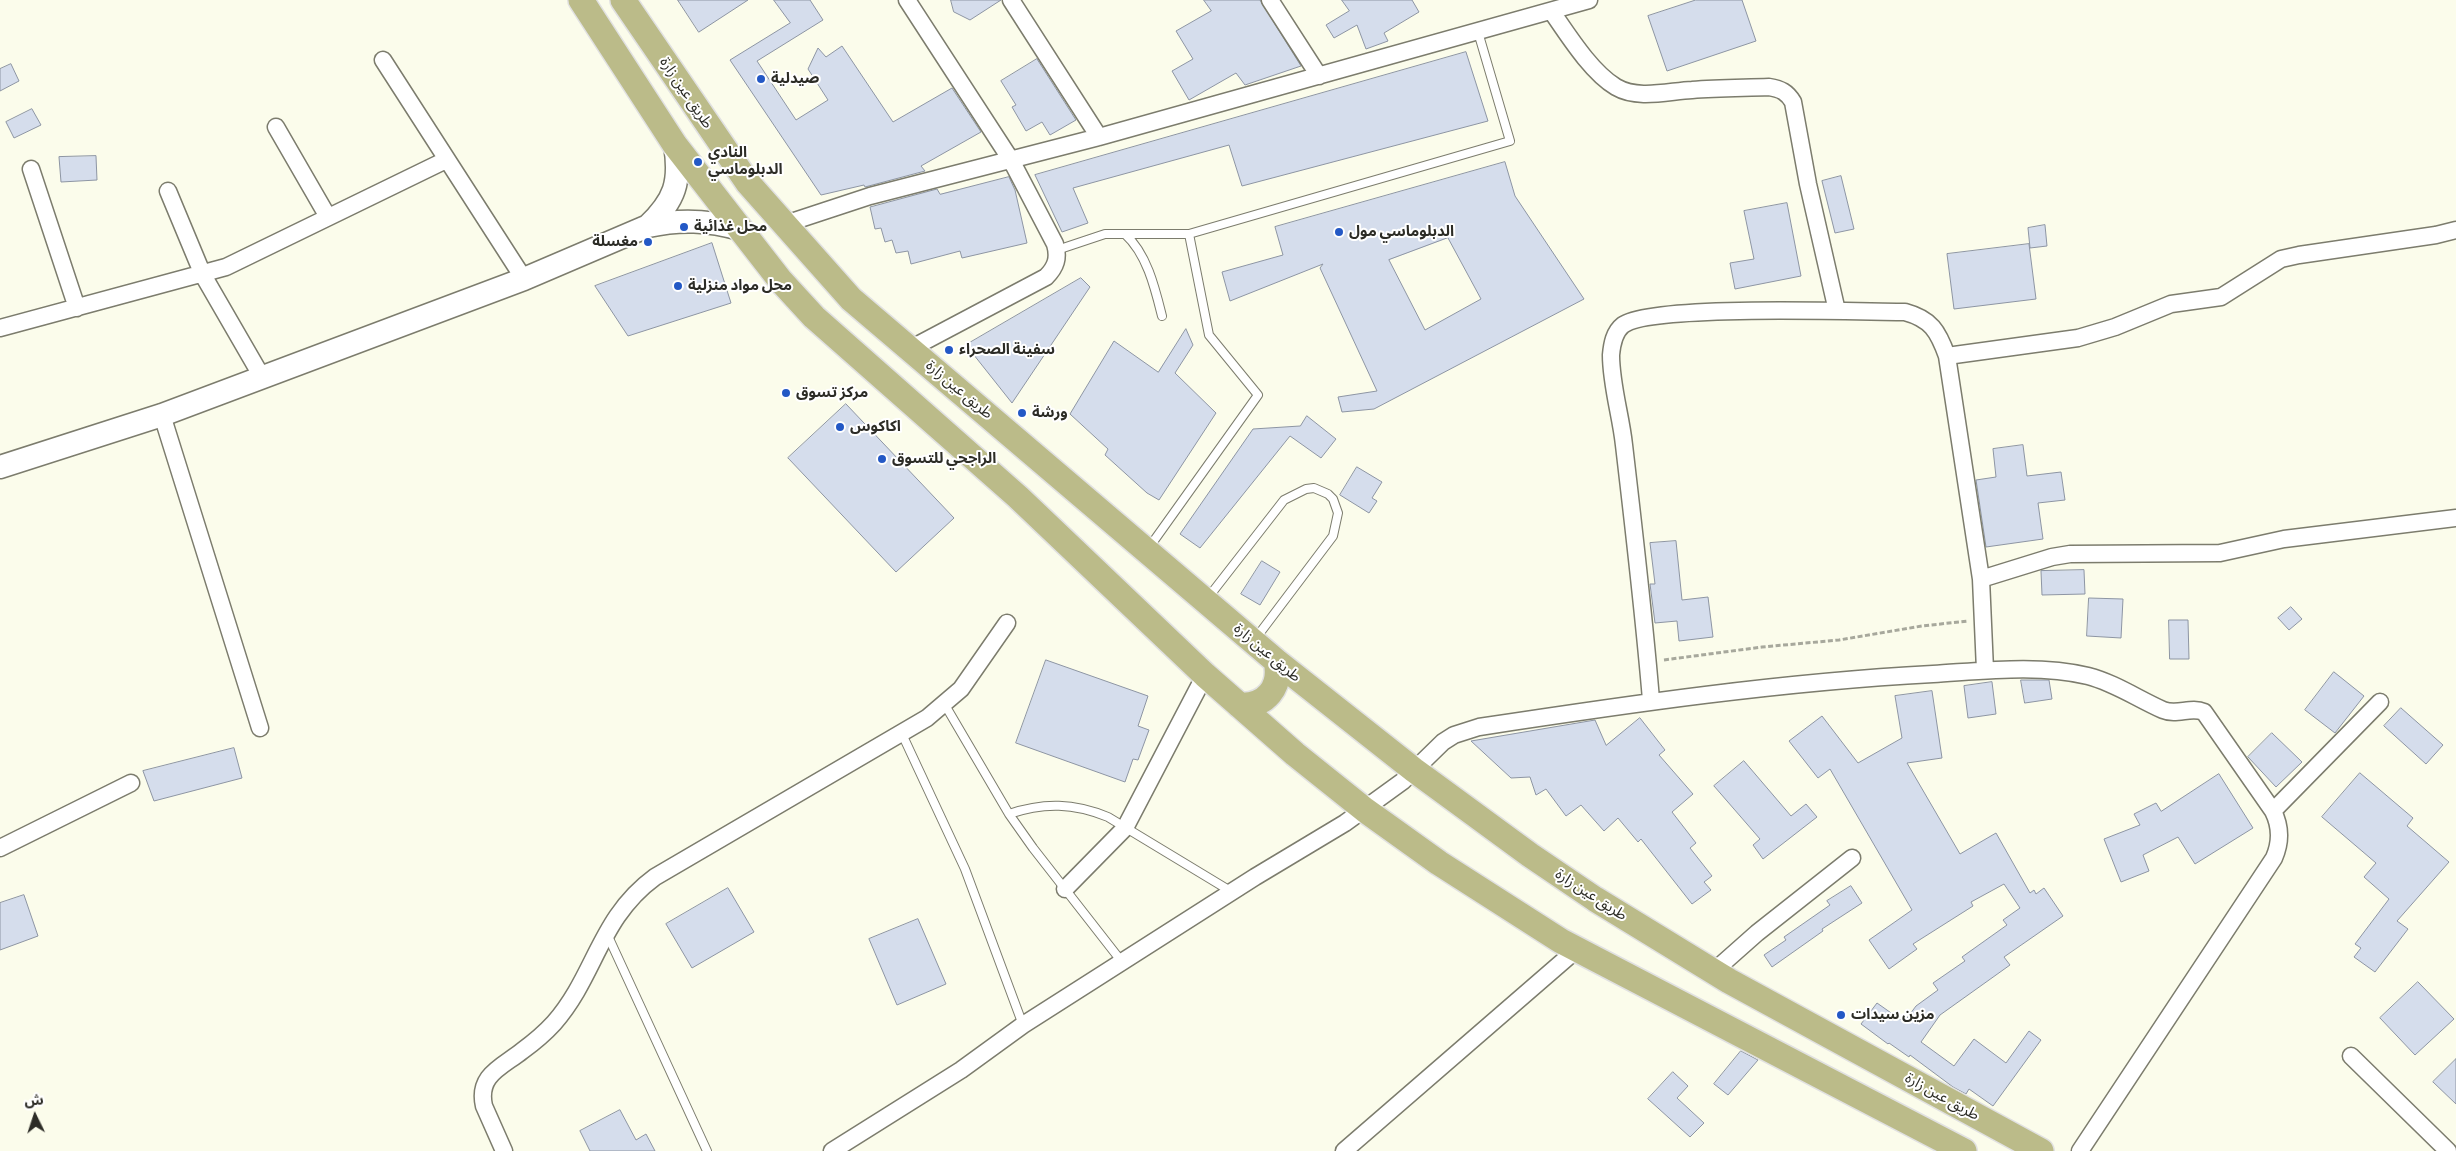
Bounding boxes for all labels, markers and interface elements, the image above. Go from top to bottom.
street label: طريق عين زارة [656,54,716,132]
place label: صيدلية [771,70,819,88]
marker: صيدلية [755,73,767,85]
place label: النادي الدبلوماسي [708,144,783,179]
marker: النادي الدبلوماسي [692,156,704,168]
place label: محل غذائية [694,218,767,236]
marker: محل غذائية [678,221,690,233]
place label: الدبلوماسي مول [1349,223,1454,241]
marker: الدبلوماسي مول [1333,226,1345,238]
place label: مغسلة [592,233,638,251]
marker: مغسلة [642,236,654,248]
place label: محل مواد منزلية [688,277,792,295]
marker: محل مواد منزلية [672,280,684,292]
place label: سفينة الصحراء [959,341,1055,359]
marker: سفينة الصحراء [943,344,955,356]
street label: طريق عين زارة [922,357,996,423]
place label: مركز تسوق [796,384,868,402]
marker: مركز تسوق [780,387,792,399]
place label: ورشة [1032,404,1068,422]
marker: ورشة [1016,407,1028,419]
place label: اكاكوس [850,418,901,436]
marker: اكاكوس [834,421,846,433]
place label: الراجحي للتسوق [892,450,996,468]
marker: الراجحي للتسوق [876,453,888,465]
street label: طريق عين زارة [1230,620,1304,686]
street label: طريق عين زارة [1552,865,1630,925]
place label: مزين سيدات [1851,1006,1935,1024]
marker: مزين سيدات [1835,1009,1847,1021]
street label: طريق عين زارة [1902,1069,1982,1125]
north arrow [10,1091,60,1141]
text: ش [24,1091,44,1110]

